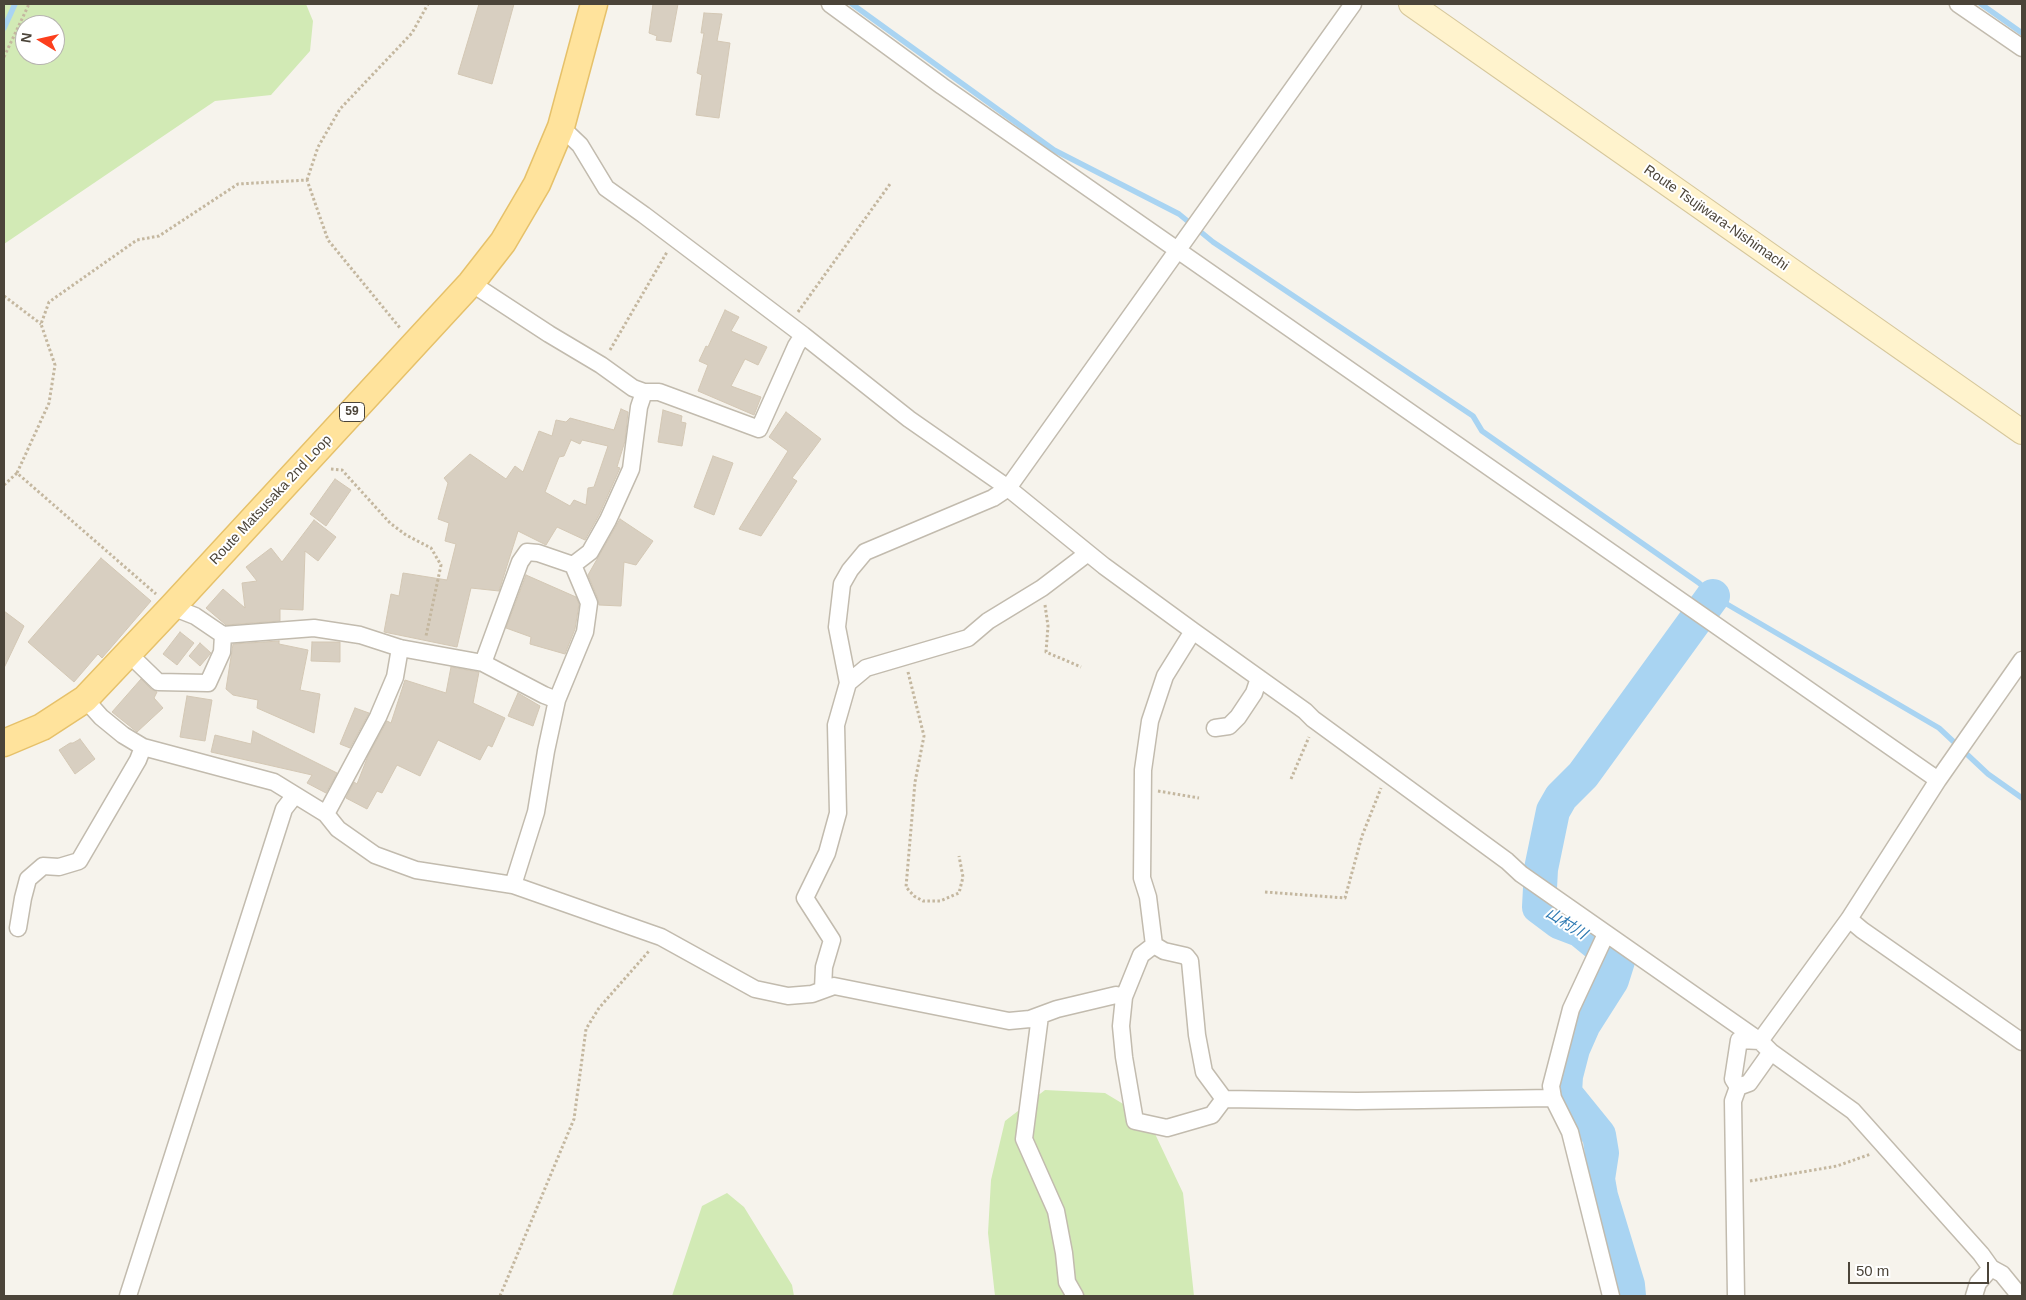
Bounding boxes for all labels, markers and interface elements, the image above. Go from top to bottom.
north arrow [15,15,65,65]
text: N [17,32,35,44]
street label: Route Tsujiwara-Nishimachi [1640,162,1792,274]
road number: 59 [340,402,364,422]
street label: Route Matsusaka 2nd Loop [206,432,336,568]
water label: 山村川 [1542,904,1590,944]
scale bar [1851,1252,1992,1284]
text: 50 m [1856,1262,1889,1279]

